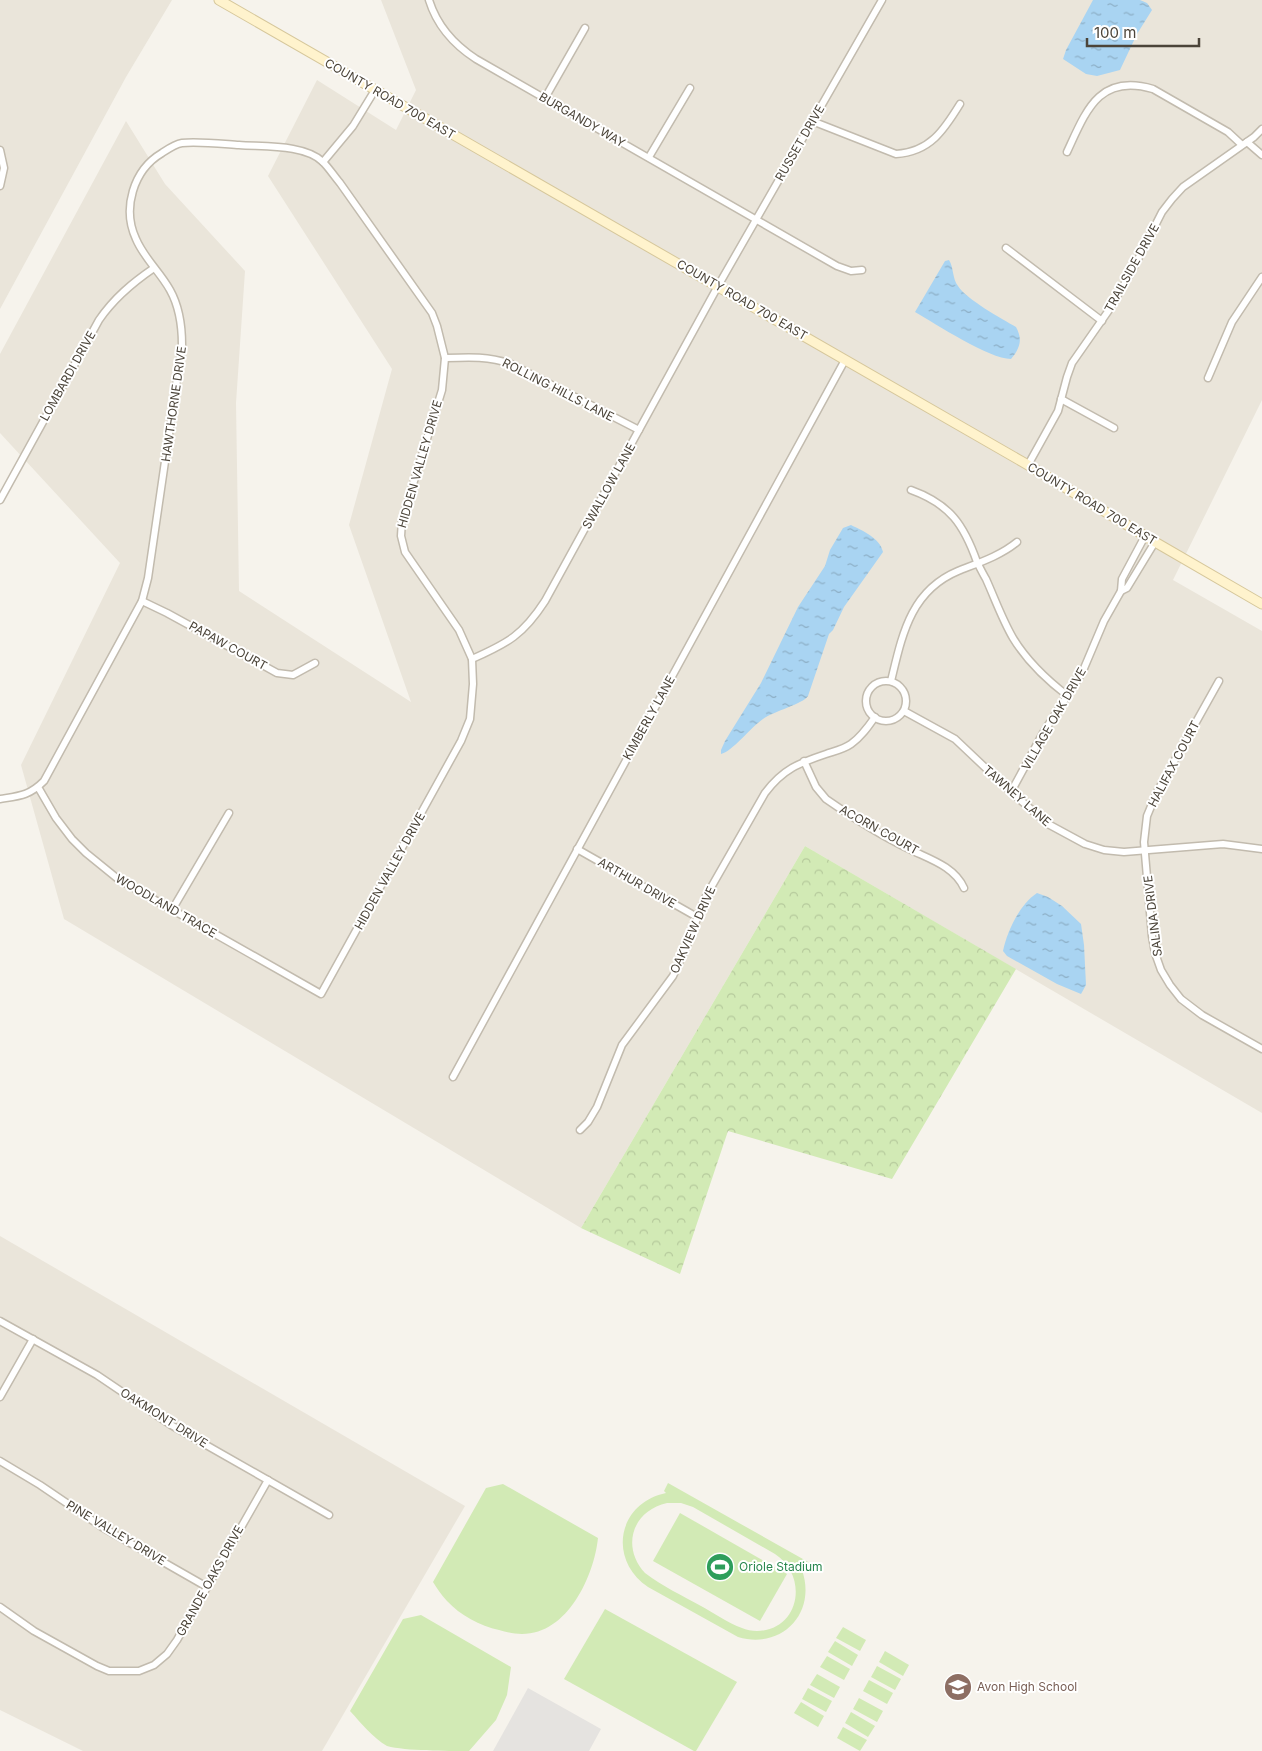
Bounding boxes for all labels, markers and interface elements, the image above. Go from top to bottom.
scale bar [1087,15,1200,47]
text: 100 m [1094,23,1136,42]
street label: COUNTY ROAD 700 EAST [322,55,458,142]
street label: BURGANDY WAY [537,89,628,150]
street label: RUSSET DRIVE [772,102,827,184]
street label: TRAILSIDE DRIVE [1101,221,1162,315]
street label: COUNTY ROAD 700 EAST [674,256,810,343]
street label: LOMBARDI DRIVE [37,328,99,423]
street label: HAWTHORNE DRIVE [158,345,189,463]
street label: ROLLING HILLS LANE [500,355,617,424]
street label: HIDDEN VALLEY DRIVE [394,398,445,529]
street label: SWALLOW LANE [579,440,638,531]
street label: COUNTY ROAD 700 EAST [1025,459,1160,548]
street label: PAPAW COURT [187,618,270,673]
street label: VILLAGE OAK DRIVE [1018,665,1089,773]
street label: KIMBERLY LANE [619,673,678,763]
street label: HALIFAX COURT [1145,718,1203,809]
street label: TAWNEY LANE [980,762,1054,829]
street label: ACORN COURT [837,802,922,858]
street label: HIDDEN VALLEY DRIVE [351,809,428,932]
street label: ARTHUR DRIVE [595,854,679,911]
street label: WOODLAND TRACE [113,870,219,941]
street label: SALINA DRIVE [1140,875,1165,958]
street label: OAKVIEW DRIVE [667,884,719,976]
street label: OAKMONT DRIVE [118,1385,211,1451]
street label: PINE VALLEY DRIVE [64,1497,169,1568]
street label: GRANDE OAKS DRIVE [173,1523,246,1639]
sports icon: Oriole Stadium [705,1552,735,1582]
place label: Oriole Stadium [739,1559,823,1574]
school or university icon: Avon High School [943,1672,973,1702]
place label: Avon High School [977,1679,1077,1694]

